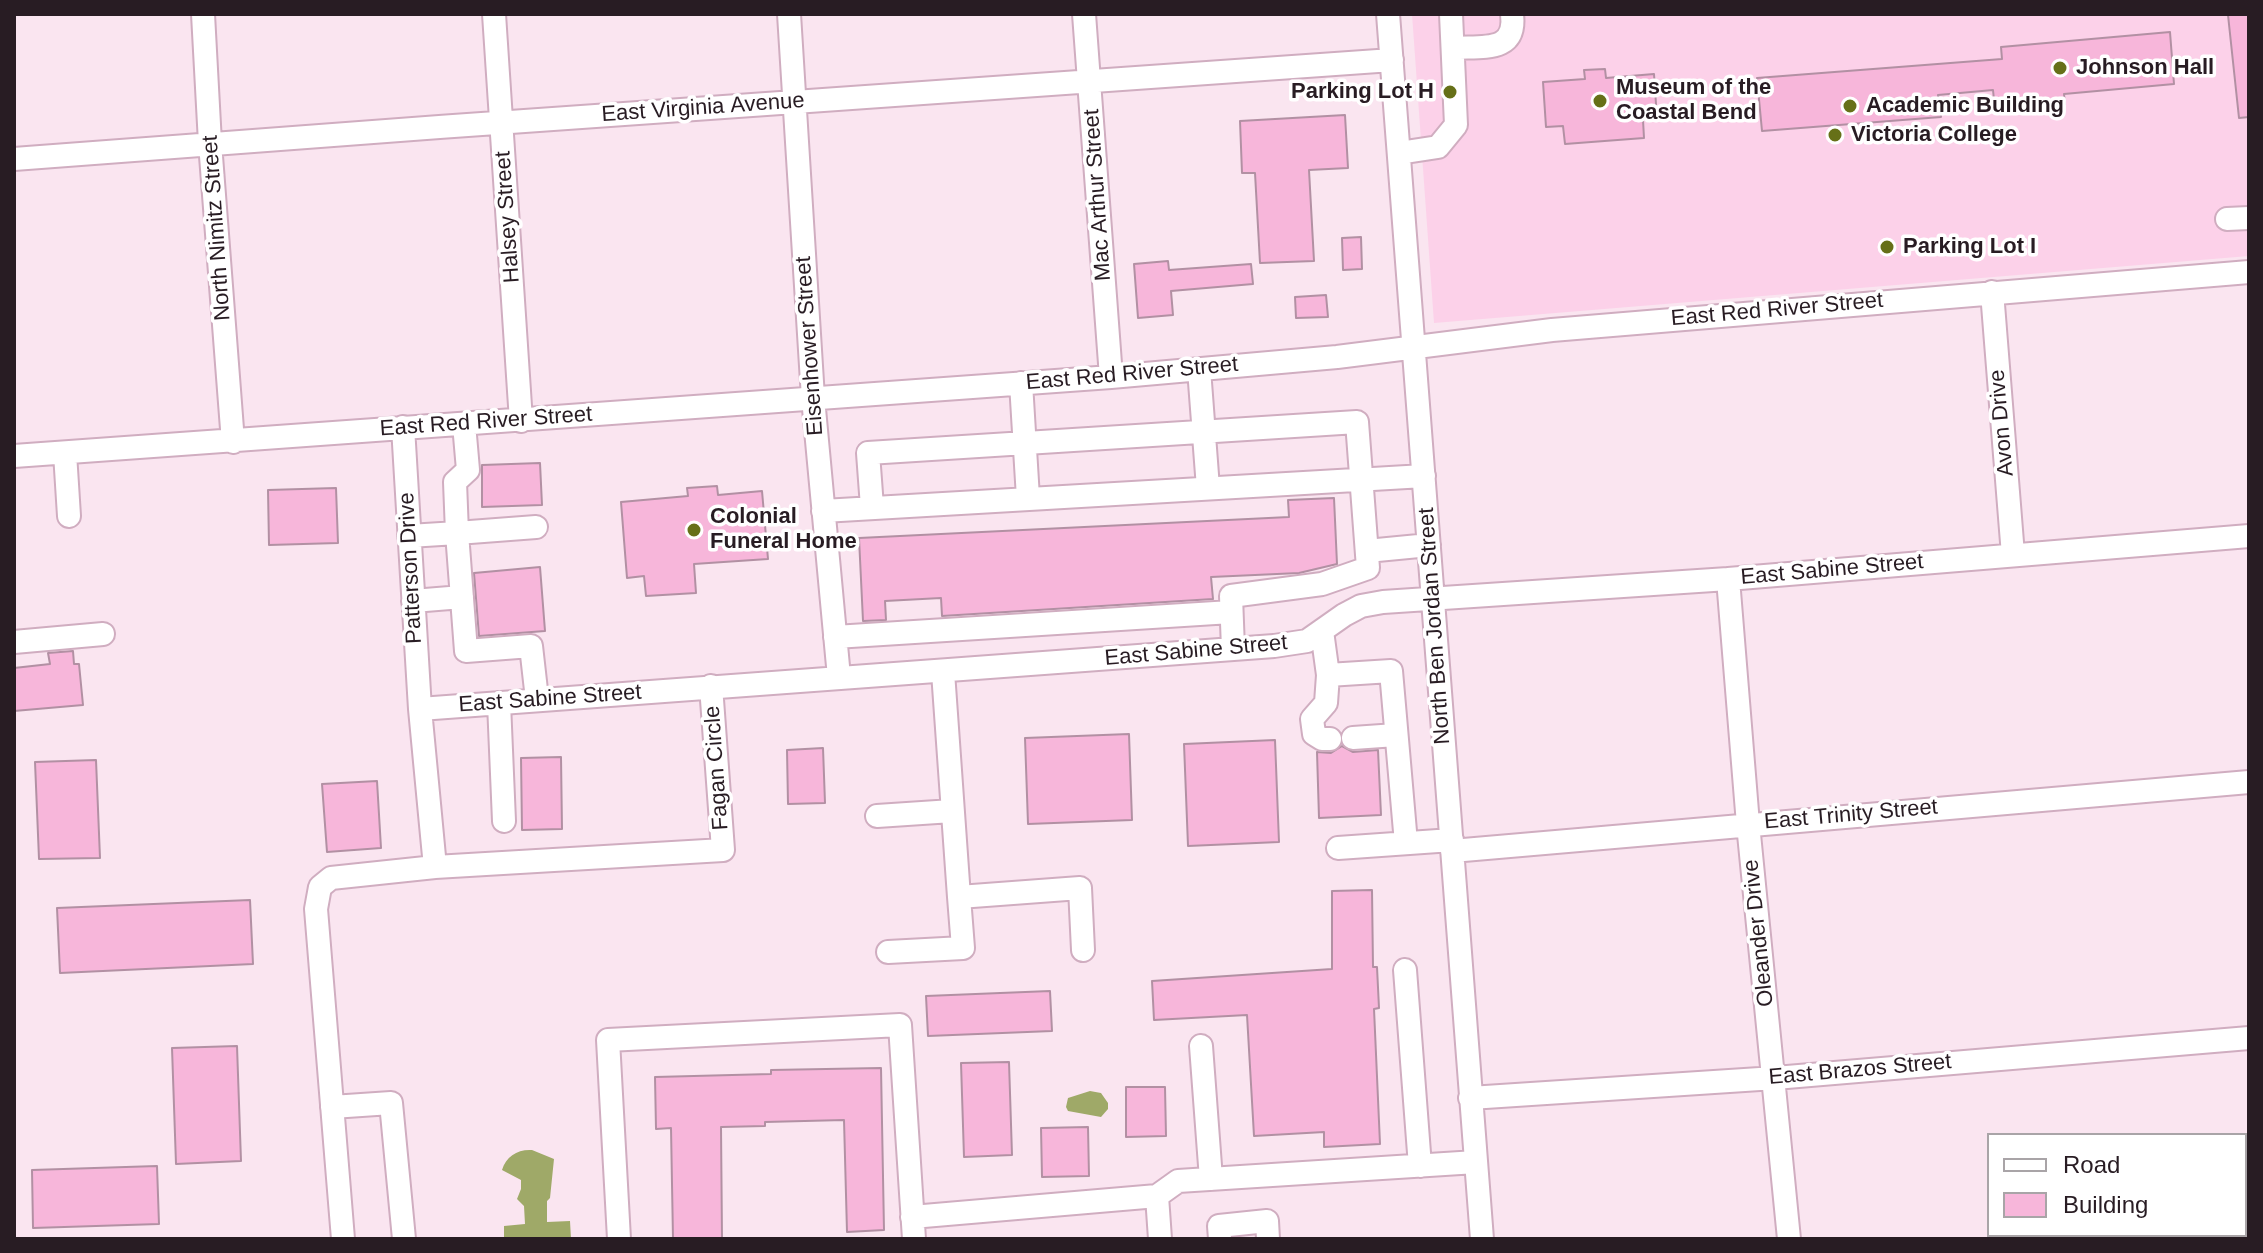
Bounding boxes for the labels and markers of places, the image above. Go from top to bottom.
place label: Johnson Hall [2076,55,2214,81]
marker: Johnson Hall [2051,59,2069,77]
place label: Museum of the Coastal Bend [1616,75,1771,126]
place label: Parking Lot H [1291,79,1434,105]
marker: Parking Lot H [1441,83,1459,101]
marker: Museum of the Coastal Bend [1591,92,1609,110]
place label: Academic Building [1866,93,2064,119]
marker: Academic Building [1841,97,1859,115]
place label: Victoria College [1851,122,2017,148]
marker: Victoria College [1826,126,1844,144]
place label: Parking Lot I [1903,234,2036,260]
marker: Parking Lot I [1878,238,1896,256]
place label: Colonial Funeral Home [710,504,857,556]
marker: Colonial Funeral Home [685,521,703,539]

